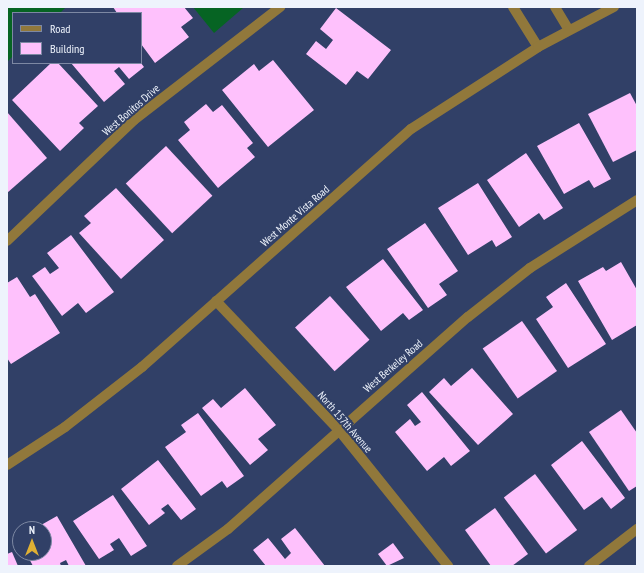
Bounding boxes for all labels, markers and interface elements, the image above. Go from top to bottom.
legend [12,12,142,64]
text: Road [50,21,70,36]
text: Building [50,41,85,56]
street label: West Bonitos Drive [100,82,162,138]
street label: West Monte Vista Road [258,183,332,249]
street label: West Berkeley Road [361,337,425,395]
street label: North 157th Avenue [315,389,375,455]
north arrow [12,521,52,561]
text: N [29,523,35,537]

